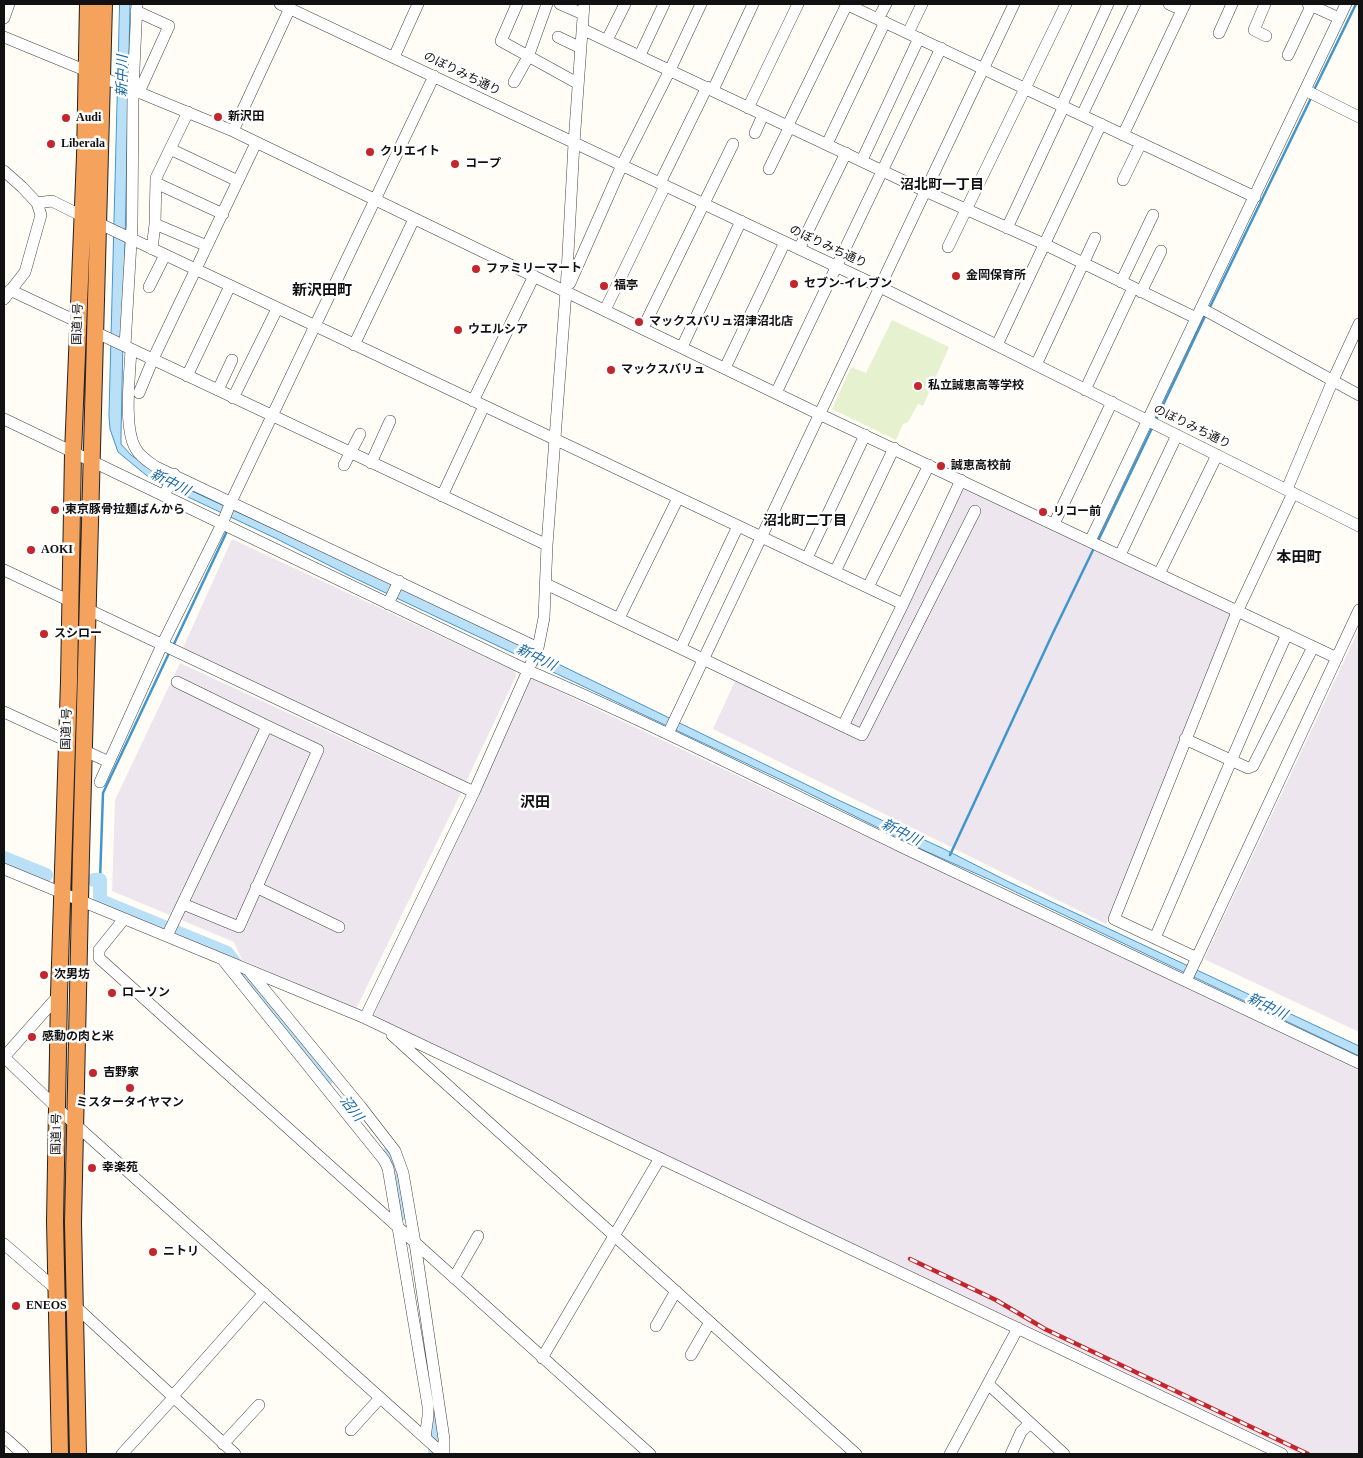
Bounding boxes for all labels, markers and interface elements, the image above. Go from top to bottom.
street label: のぼりみち通り [421,49,503,99]
water label: 新中川 [114,55,132,97]
place label: 新沢田 [228,110,264,124]
place label: Audi [76,111,101,125]
marker: 新沢田 [212,111,224,123]
marker: Audi [60,112,72,124]
place label: Liberala [61,137,105,151]
marker: Liberala [45,138,57,150]
place label: クリエイト [380,145,440,159]
marker: クリエイト [364,146,376,158]
place label: コープ [465,157,501,171]
marker: コープ [449,158,461,170]
district label: 沼北町一丁目 [900,177,984,193]
street label: のぼりみち通り [787,223,869,271]
place label: ファミリーマート [486,262,582,276]
marker: ファミリーマート [470,263,482,275]
place label: 金岡保育所 [966,269,1026,283]
marker: 金岡保育所 [950,270,962,282]
place label: セブン-イレブン [804,277,892,291]
marker: セブン-イレブン [788,278,800,290]
place label: 福亭 [614,279,638,293]
marker: 福亭 [598,280,610,292]
district label: 新沢田町 [292,282,352,300]
street label: 国道1号 [70,303,86,345]
place label: マックスバリュ沼津沼北店 [649,315,793,329]
marker: マックスバリュ沼津沼北店 [633,316,645,328]
place label: ウエルシア [468,323,528,337]
marker: ウエルシア [452,324,464,336]
place label: マックスバリュ [621,363,705,377]
marker: マックスバリュ [605,364,617,376]
place label: 私立誠恵高等学校 [928,379,1024,393]
marker: 私立誠恵高等学校 [912,380,924,392]
street label: のぼりみち通り [1151,402,1233,452]
place label: 誠恵高校前 [951,459,1011,473]
marker: 誠恵高校前 [935,460,947,472]
water label: 新中川 [147,466,193,500]
place label: 東京豚骨拉麺ばんから [65,503,185,517]
marker: 東京豚骨拉麺ばんから [49,504,61,516]
place label: リコー前 [1053,505,1101,519]
marker: リコー前 [1037,506,1049,518]
district label: 沼北町二丁目 [763,513,847,529]
place label: AOKI [41,543,73,557]
marker: AOKI [25,544,37,556]
district label: 本田町 [1277,549,1321,567]
place label: スシロー [54,627,102,641]
marker: スシロー [38,628,50,640]
water label: 新中川 [513,641,559,675]
street label: 国道1号 [59,708,75,750]
district label: 沢田 [520,794,550,812]
water label: 新中川 [878,816,924,850]
place label: 次男坊 [54,968,90,982]
marker: 次男坊 [38,969,50,981]
place label: ローソン [122,986,170,1000]
marker: ローソン [106,987,118,999]
water label: 新中川 [1244,990,1290,1024]
place label: 感動の肉と米 [42,1030,114,1044]
marker: 感動の肉と米 [26,1031,38,1043]
place label: 吉野家 [103,1066,139,1080]
marker: 吉野家 [87,1067,99,1079]
marker: ミスタータイヤマン [124,1082,136,1094]
water label: 沼川 [336,1093,366,1125]
place label: ミスタータイヤマン [76,1096,184,1110]
street label: 国道1号 [49,1113,65,1155]
place label: 幸楽苑 [102,1161,138,1175]
marker: 幸楽苑 [86,1162,98,1174]
place label: ニトリ [163,1245,199,1259]
marker: ニトリ [147,1246,159,1258]
place label: ENEOS [26,1299,67,1313]
marker: ENEOS [10,1300,22,1312]

